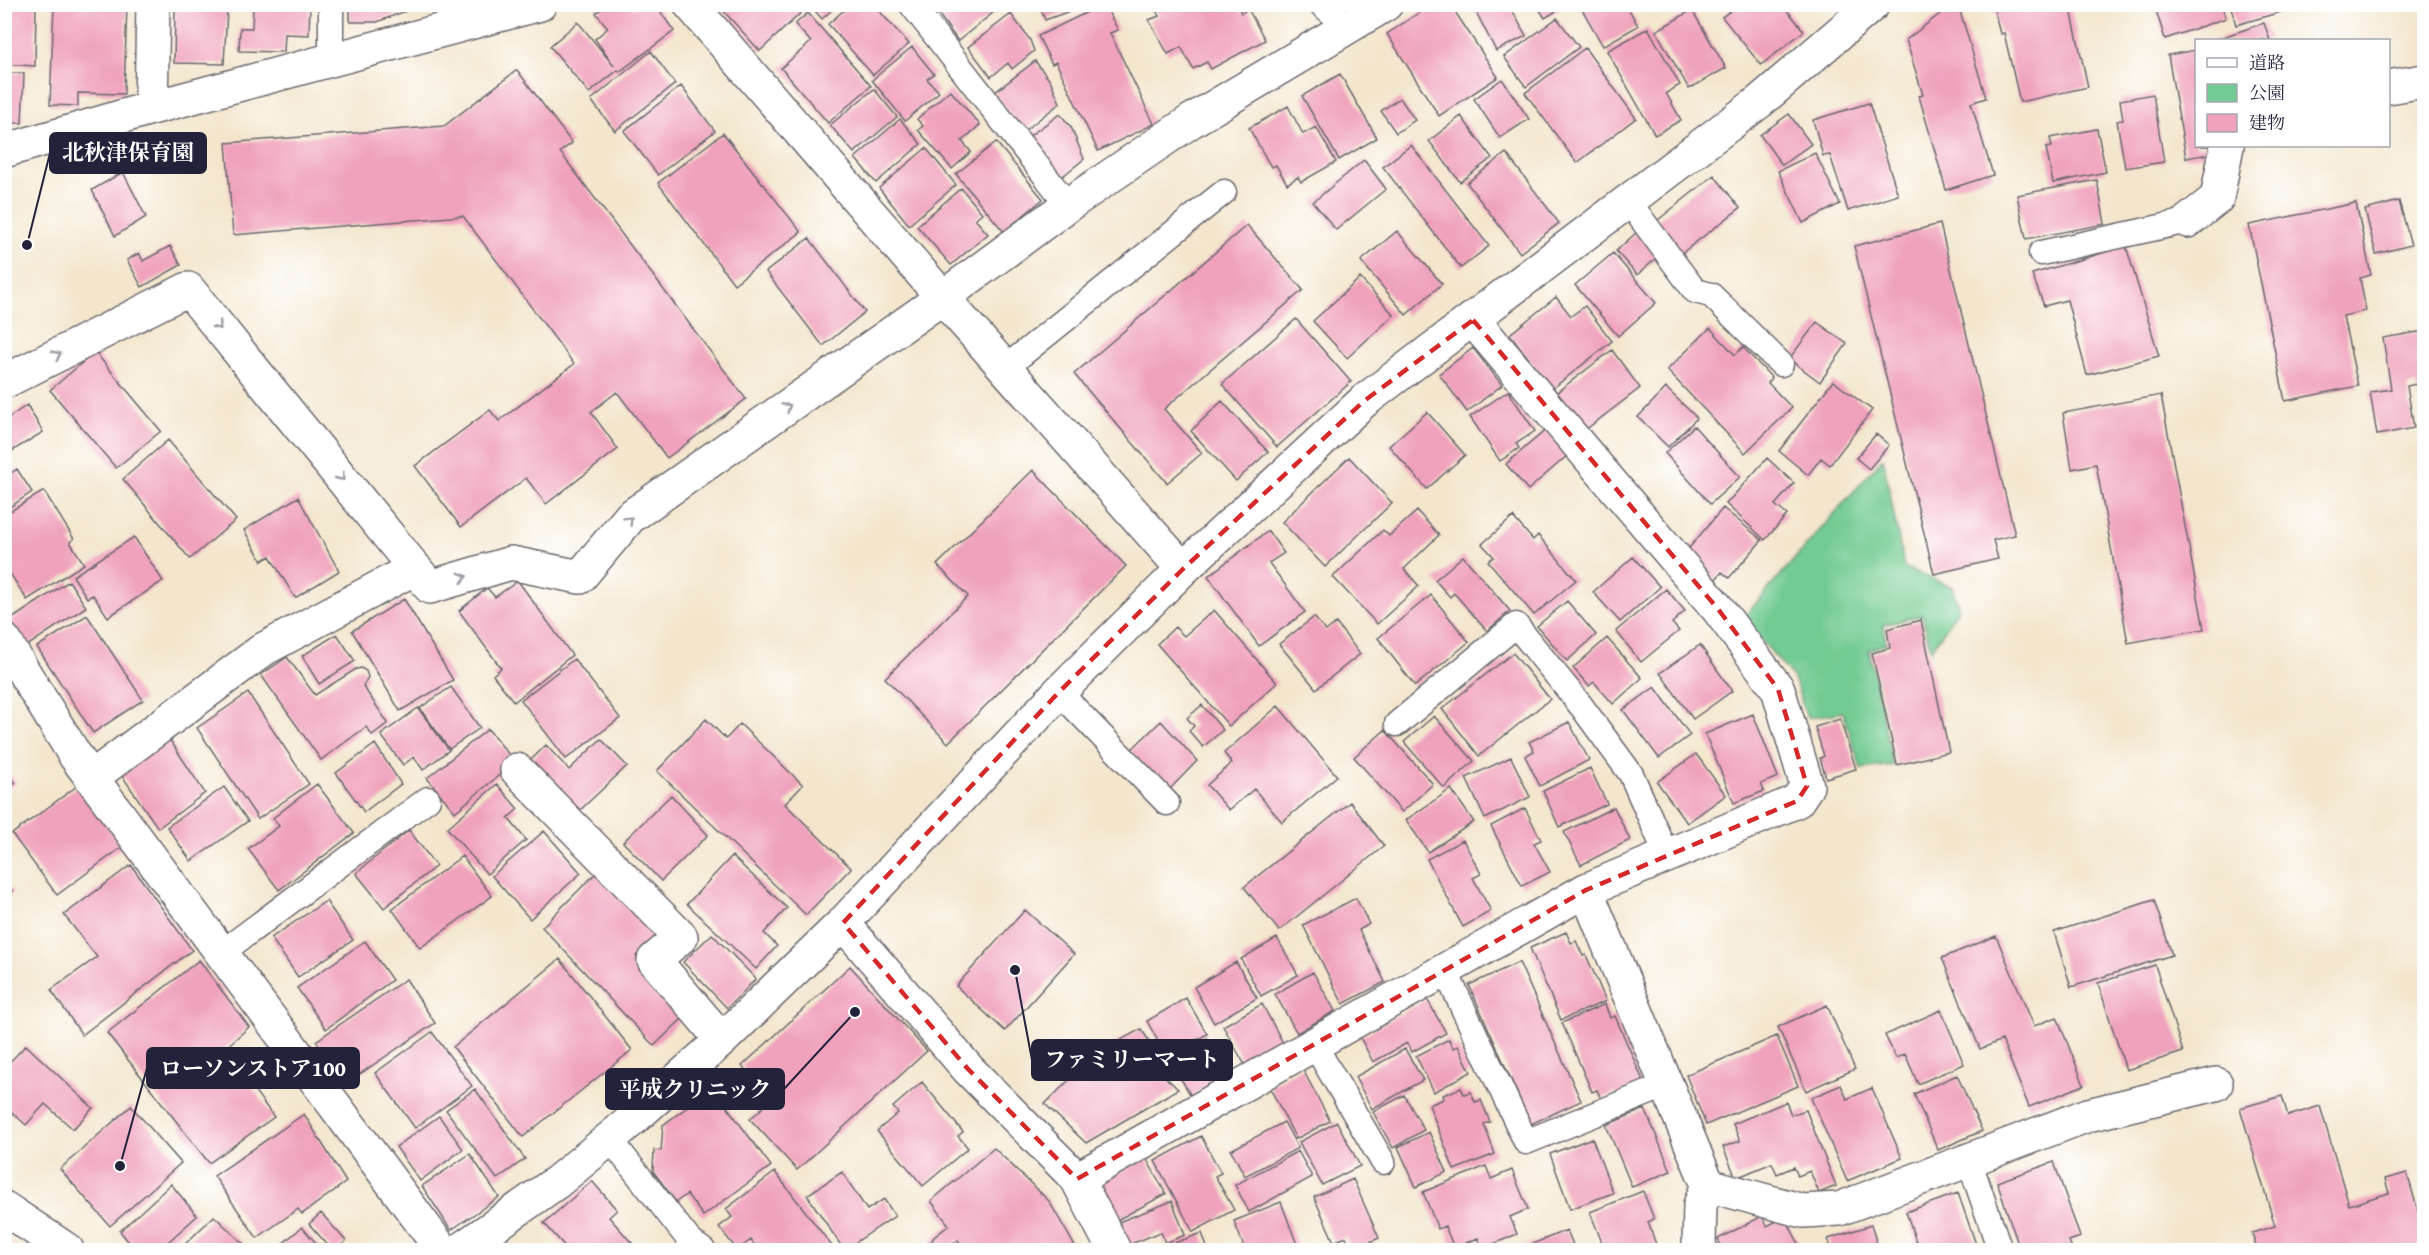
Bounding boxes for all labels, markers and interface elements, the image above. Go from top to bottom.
legend [2195,39,2390,147]
text: 道路 [2249,49,2285,76]
text: 公園 [2249,79,2285,106]
text: 建物 [2249,109,2285,136]
callout: 北秋津保育園 [50,133,206,173]
text: 北秋津保育園 [62,136,194,168]
one-way arrow [211,319,222,330]
one-way arrow [50,351,61,363]
one-way arrow [780,403,791,414]
one-way arrow [334,471,345,482]
one-way arrow [621,517,632,528]
one-way arrow [457,572,468,584]
callout: ファミリーマート [1032,1040,1232,1080]
text: ファミリーマート [1044,1043,1220,1075]
callout: ローソンストア100 [147,1048,359,1088]
text: ローソンストア100 [160,1052,346,1084]
callout: 平成クリニック [606,1069,784,1109]
text: 平成クリニック [619,1073,771,1105]

